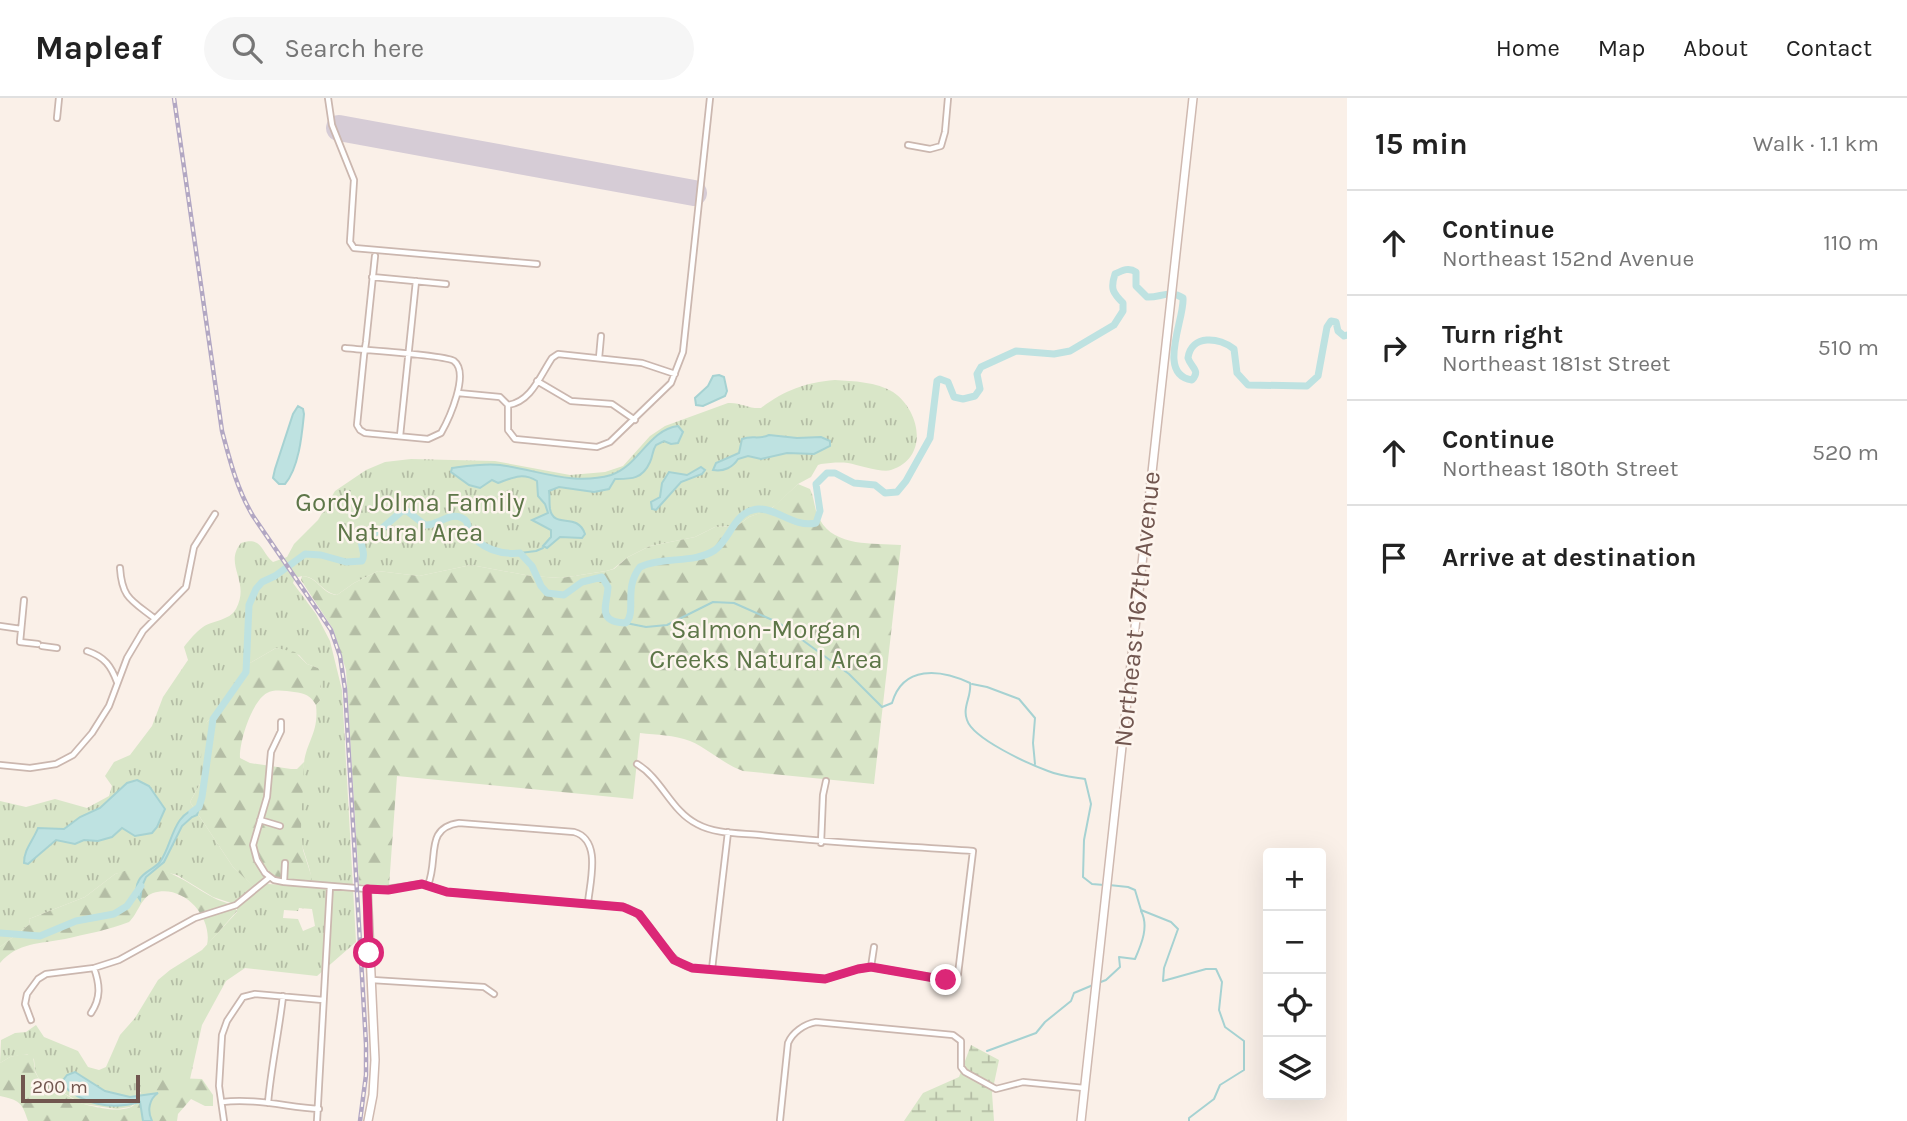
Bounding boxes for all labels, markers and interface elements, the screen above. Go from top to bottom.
search box [204,17,694,80]
text: Mapleaf [35,29,162,67]
icon: search [228,29,266,67]
text: Search here [284,33,424,64]
text: Home [1496,34,1560,62]
text: Map [1598,34,1645,62]
text: About [1683,34,1748,62]
text: Contact [1786,34,1872,62]
text: 15 min [1375,126,1468,162]
text: Walk · 1.1 km [1753,130,1879,157]
text: Continue [1442,214,1554,245]
icon: ahead [1375,224,1413,262]
text: 110 m [1823,229,1879,256]
text: Northeast 152nd Avenue [1442,245,1694,272]
text: Turn right [1442,319,1563,350]
icon: right [1375,329,1413,367]
text: 510 m [1818,334,1879,361]
text: Northeast 181st Street [1442,350,1670,377]
text: Continue [1442,424,1554,455]
icon: ahead [1375,434,1413,472]
text: 520 m [1812,439,1879,466]
text: Northeast 180th Street [1442,455,1678,482]
street label: Northeast 167th Avenue [1107,470,1167,748]
park label: Gordy Jolma Family Natural Area [295,487,525,548]
icon: arrive [1375,539,1413,577]
text: Arrive at destination [1442,542,1696,573]
park label: Salmon-Morgan Creeks Natural Area [649,614,883,675]
map controls [1263,848,1326,1100]
button: + [1263,848,1326,911]
button: − [1263,911,1326,974]
route start [353,937,384,968]
route end [930,964,961,995]
button: locate [1263,974,1326,1037]
button: layers [1263,1037,1326,1100]
scale bar [21,1072,140,1104]
text: 200 m [32,1076,88,1098]

